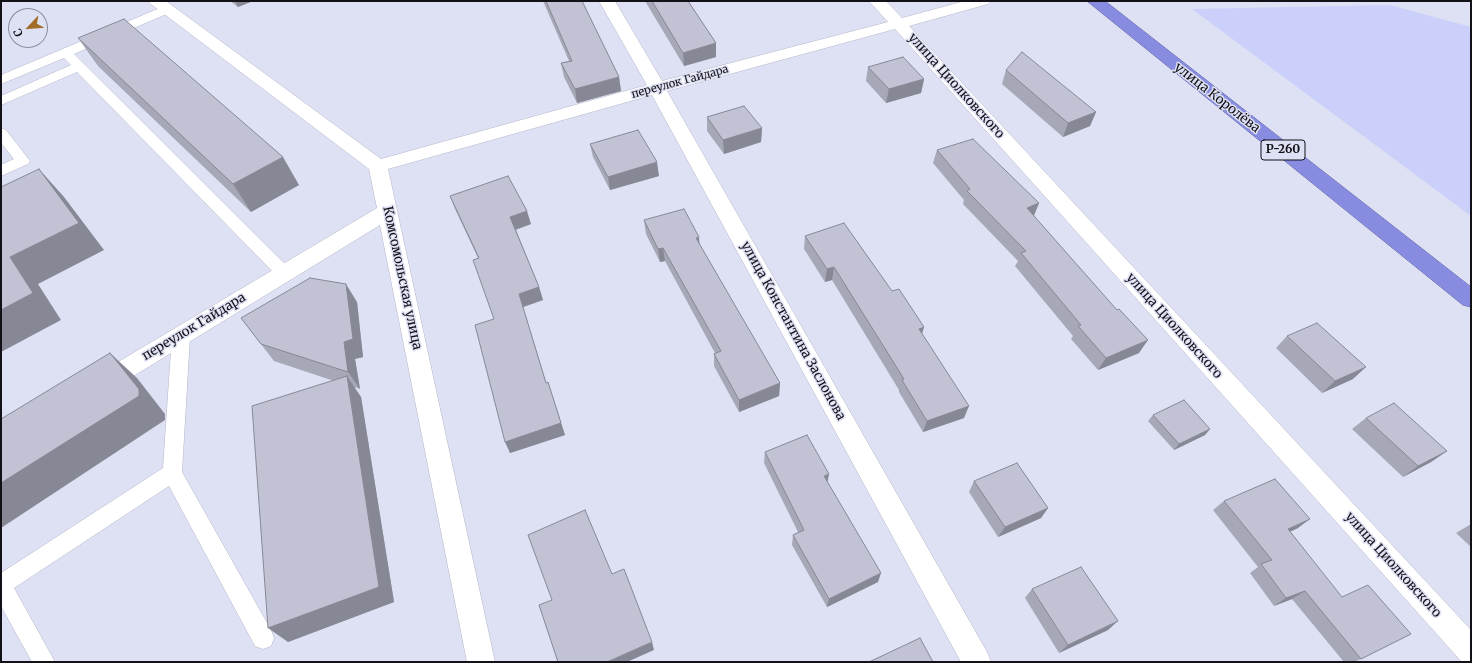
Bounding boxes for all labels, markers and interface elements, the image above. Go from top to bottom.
north arrow [8,8,48,48]
text: С [10,26,26,39]
street label: улица Циолковского [905,30,1007,142]
street label: улица Королёва [1171,60,1263,136]
street label: переулок Гайдара [630,63,730,101]
road number: Р-260 [1261,140,1305,160]
street label: Комсомольская улица [379,205,425,351]
street label: улица Константина Заслонова [737,239,849,423]
street label: улица Циолковского [1123,270,1225,382]
street label: переулок Гайдара [139,290,249,364]
street label: улица Циолковского [1342,509,1444,621]

